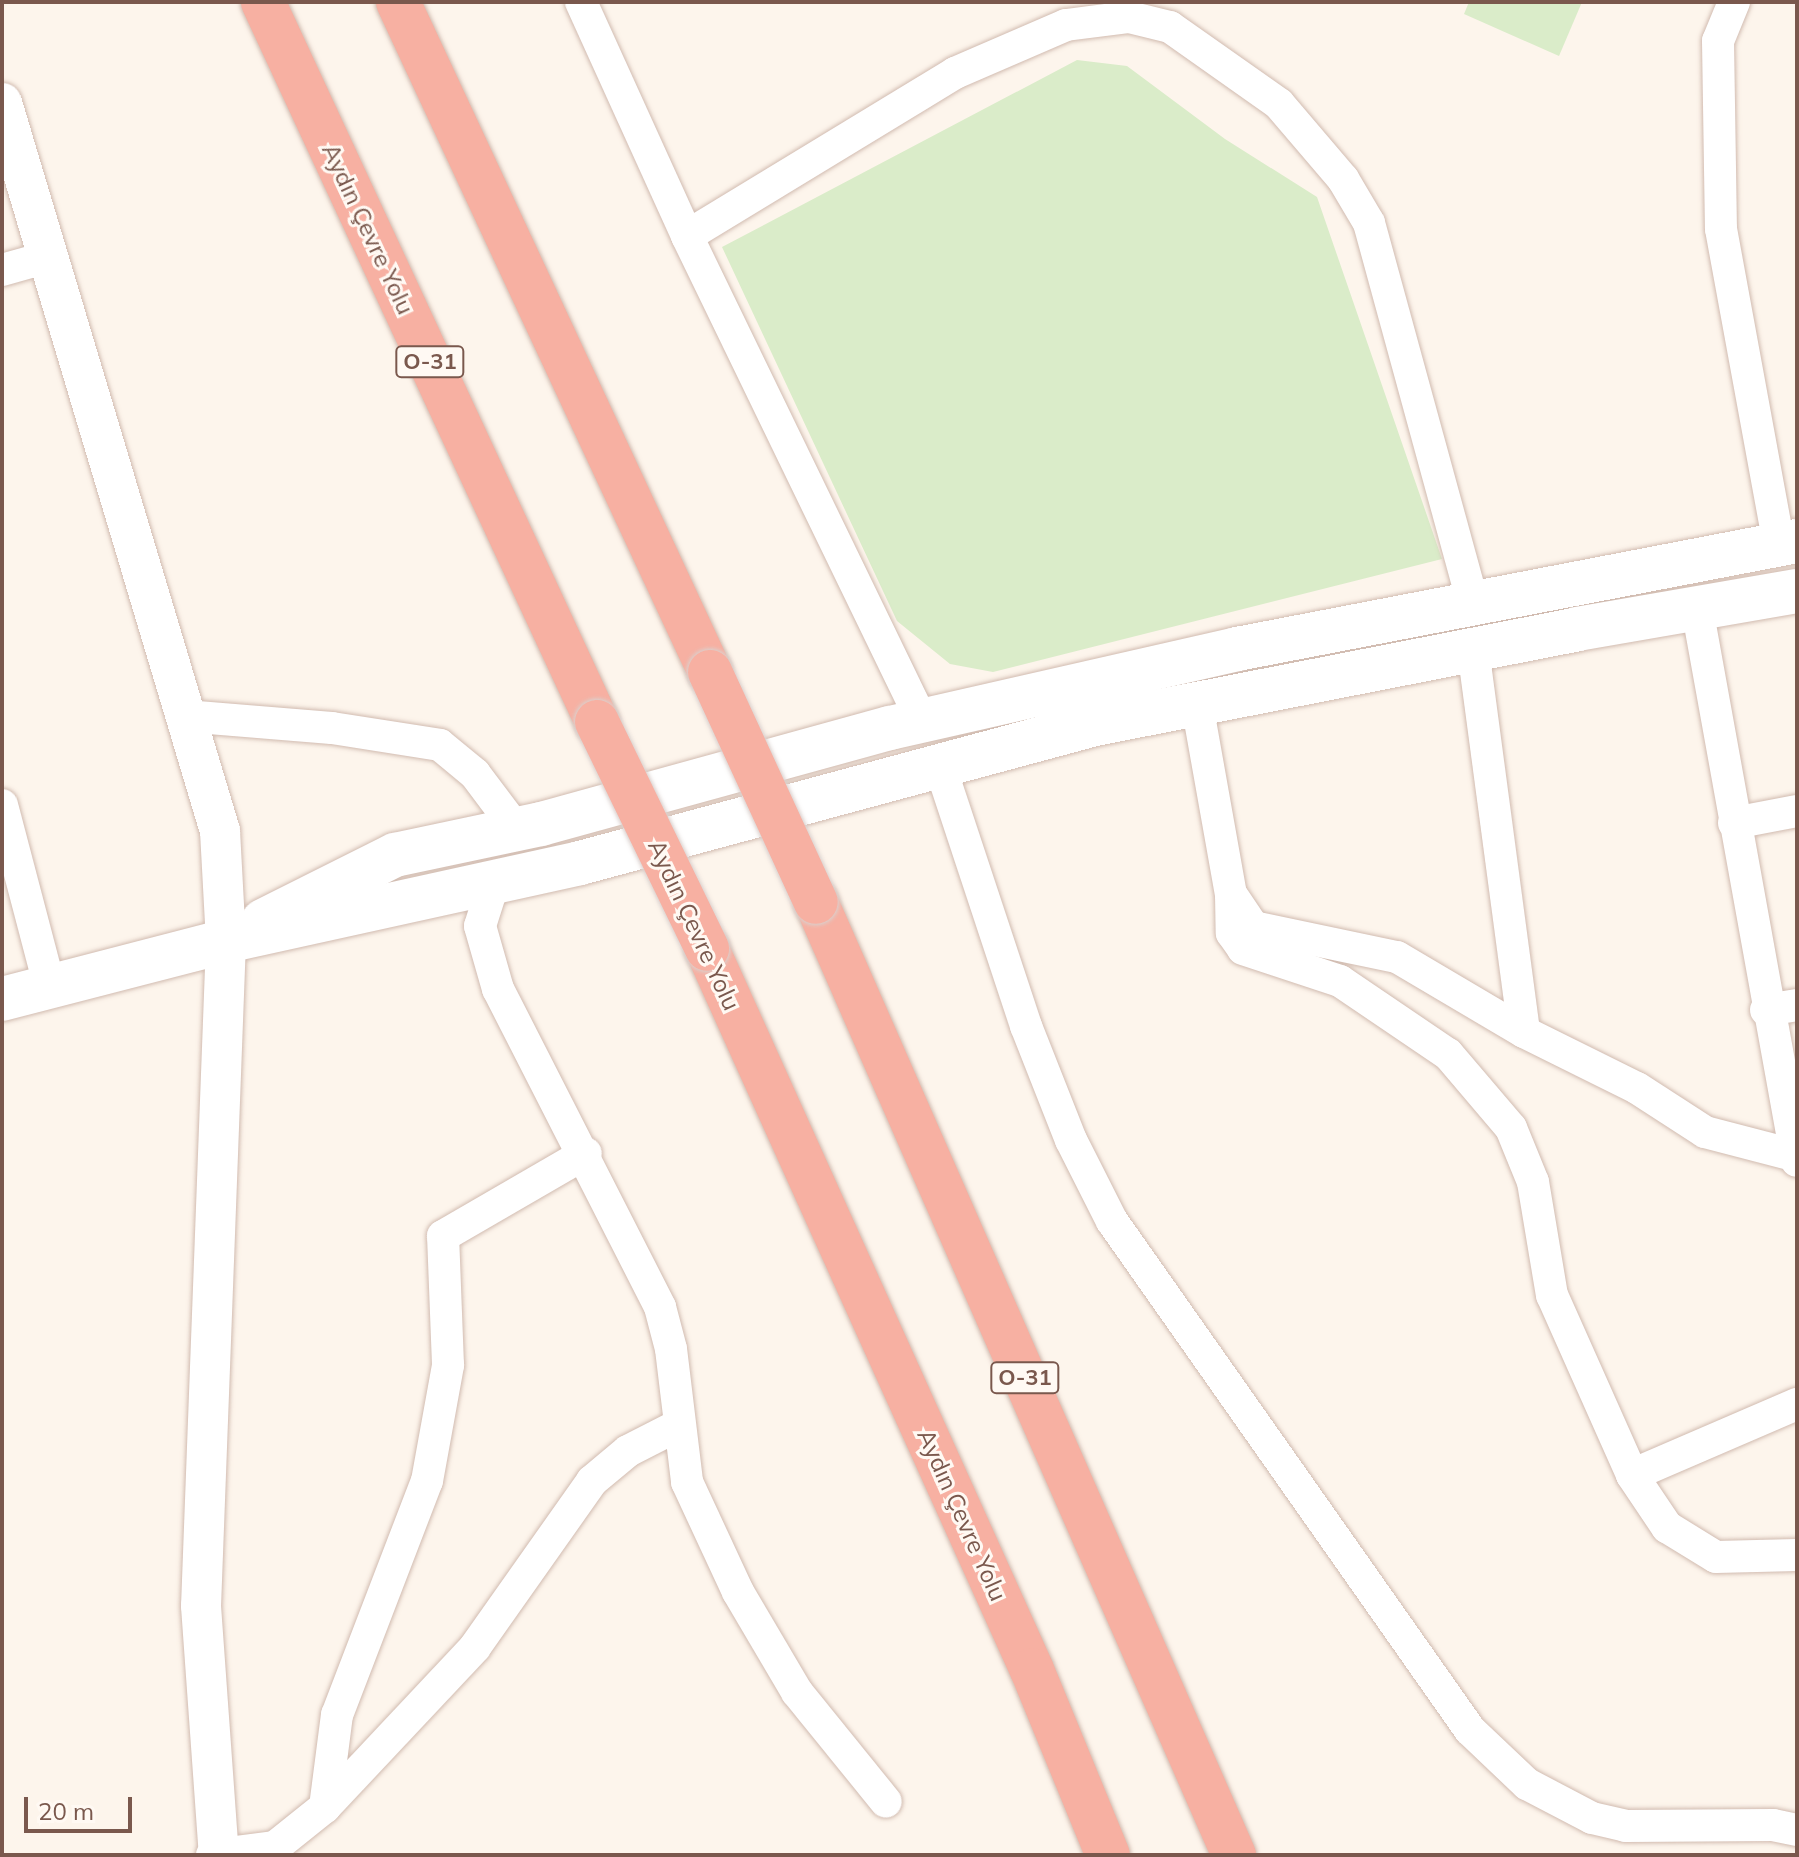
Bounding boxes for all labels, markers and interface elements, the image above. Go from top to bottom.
street label: Aydın Çevre Yolu [316,139,420,319]
road number: O-31 [394,344,466,380]
street label: Aydın Çevre Yolu [642,835,746,1015]
road number: O-31 [989,1360,1061,1396]
street label: Aydın Çevre Yolu [911,1425,1013,1605]
scale bar [28,1781,136,1831]
text: 20 m [38,1796,94,1826]

